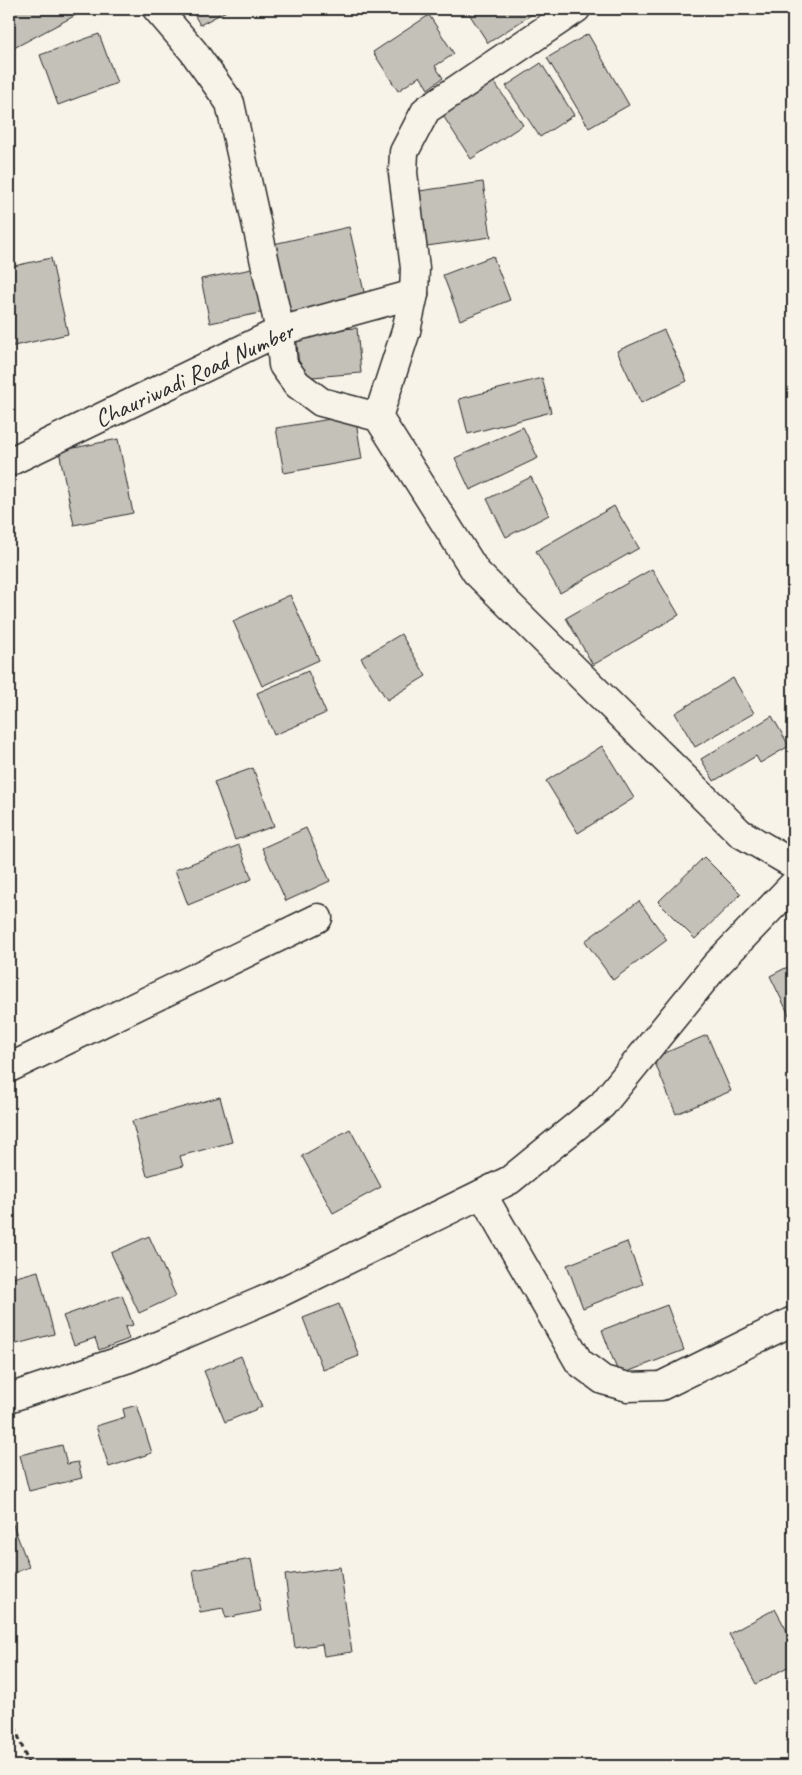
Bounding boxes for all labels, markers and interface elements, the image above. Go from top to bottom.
street label: Chauriwadi Road Number [89,314,300,435]

